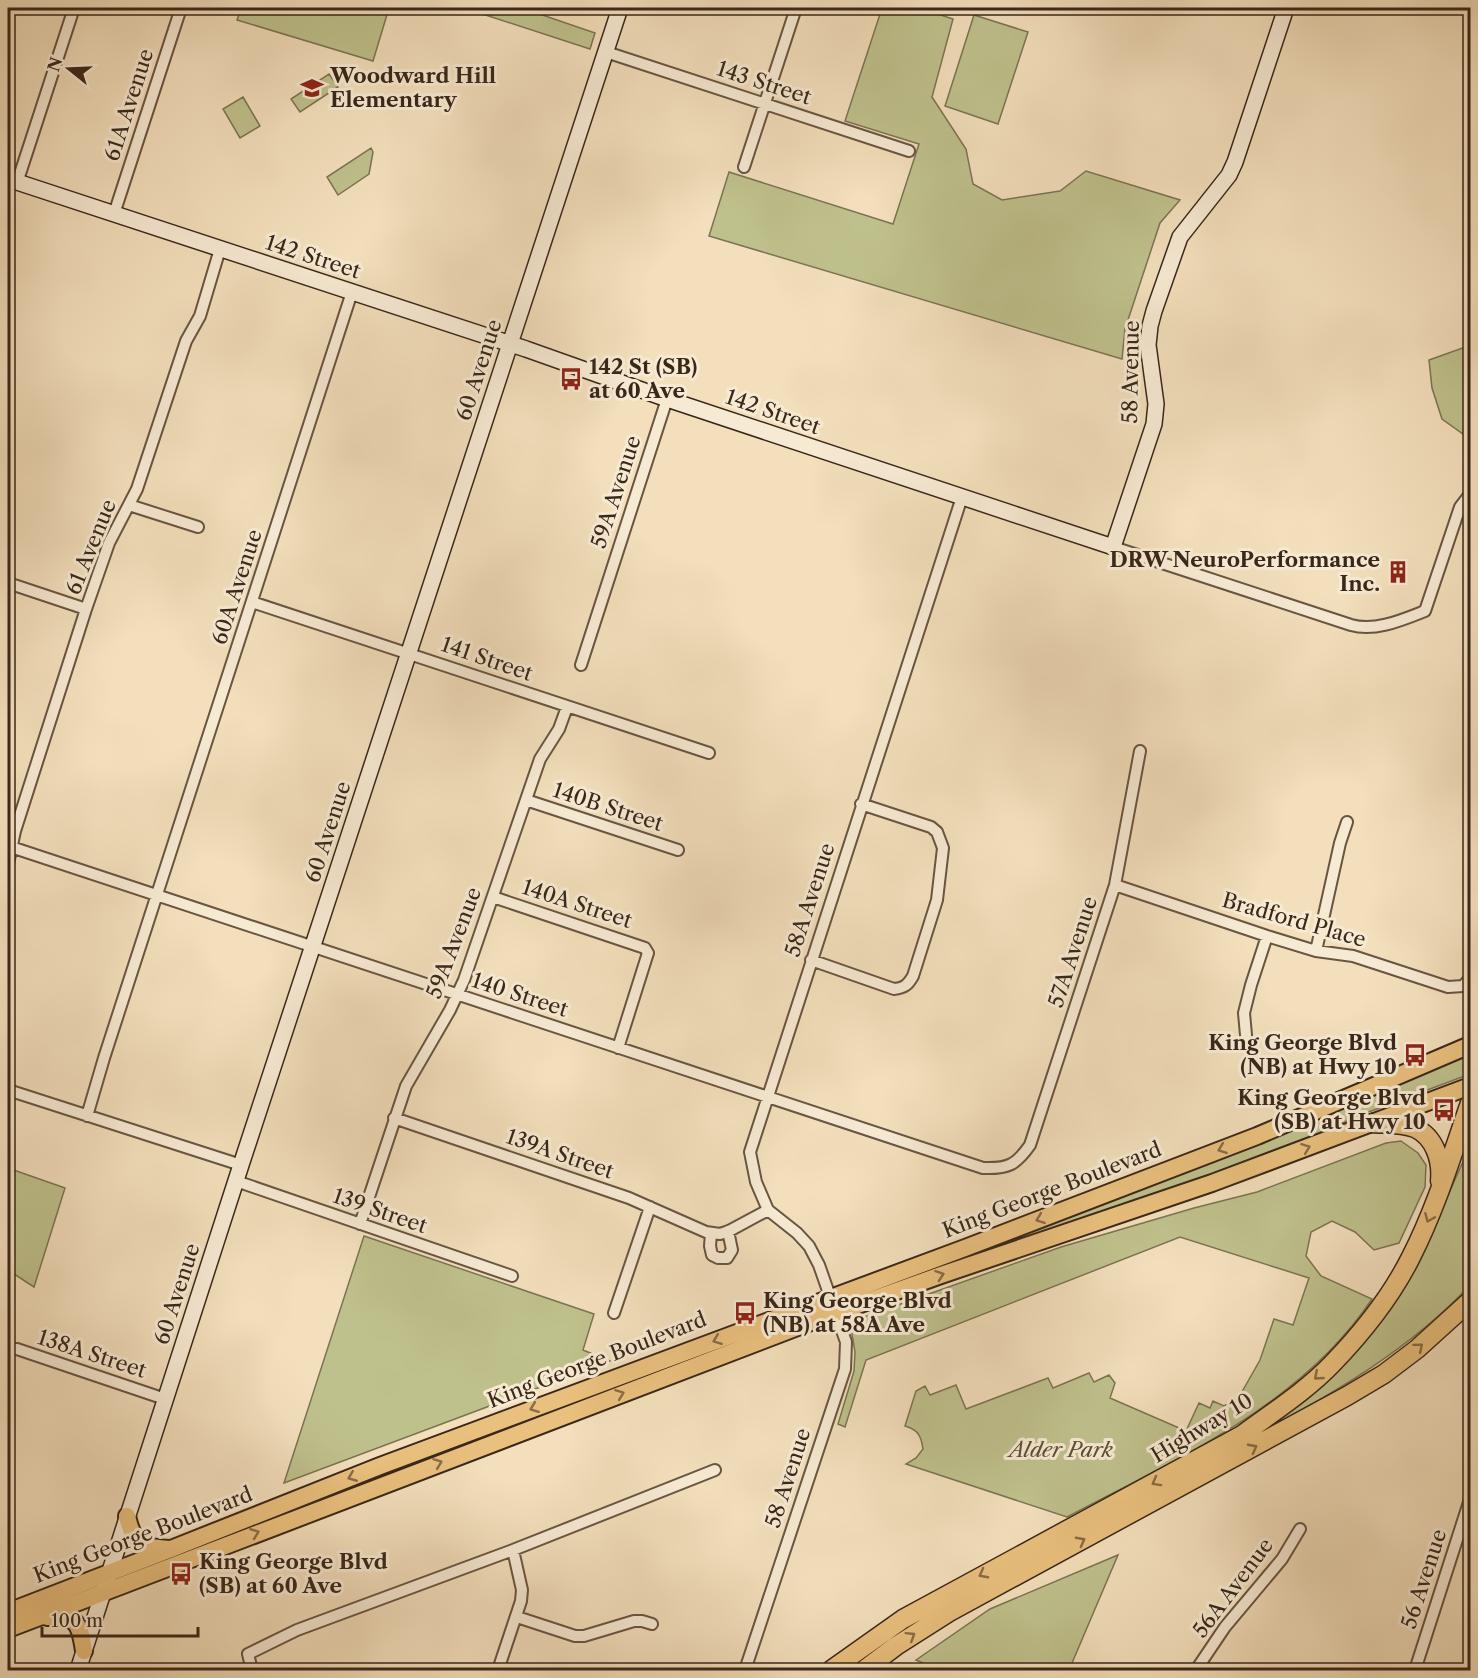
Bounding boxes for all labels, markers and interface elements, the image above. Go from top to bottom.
north arrow [39,39,99,99]
street label: 61A Avenue [99,46,158,164]
text: N [43,55,66,74]
street label: 143 Street [714,56,815,110]
place label: Woodward Hill Elementary [329,63,496,112]
school or university icon: Woodward Hill Elementary [299,75,325,101]
street label: 142 Street [263,229,364,284]
street label: 60 Avenue [450,316,507,424]
street label: 58 Avenue [1117,320,1144,424]
place label: 142 St (SB) at 60 Ave [589,354,697,403]
bus stop icon: 142 St (SB) at 60 Ave [558,366,584,392]
street label: 142 Street [723,384,824,440]
street label: 59A Avenue [586,432,646,551]
street label: 61 Avenue [60,496,121,598]
street label: 60A Avenue [206,526,267,648]
place label: DRW NeuroPerformance Inc. [1110,547,1380,596]
building icon: DRW NeuroPerformance Inc. [1385,559,1411,585]
street label: 141 Street [438,631,537,686]
street label: 140B Street [550,777,667,836]
street label: 60 Avenue [299,778,356,886]
street label: 58A Avenue [779,840,840,960]
street label: 140A Street [519,874,636,933]
street label: 59A Avenue [421,884,486,1002]
street label: Bradford Place [1219,887,1369,952]
street label: 57A Avenue [1043,893,1102,1010]
street label: 140 Street [469,967,572,1022]
place label: King George Blvd (NB) at Hwy 10 [1208,1030,1397,1079]
bus stop icon: King George Blvd (NB) at Hwy 10 [1402,1042,1428,1068]
place label: King George Blvd (SB) at Hwy 10 [1237,1085,1426,1134]
bus stop icon: King George Blvd (SB) at Hwy 10 [1431,1097,1457,1123]
street label: 139A Street [503,1123,618,1184]
street label: King George Boulevard [939,1136,1165,1243]
one-way arrow [1217,1142,1228,1154]
one-way arrow [1300,1143,1311,1155]
street label: 139 Street [330,1183,431,1238]
one-way arrow [1424,1211,1436,1222]
one-way arrow [1035,1212,1046,1224]
street label: 60 Avenue [148,1240,205,1348]
one-way arrow [935,1270,945,1283]
place label: King George Blvd (NB) at 58A Ave [763,1288,952,1337]
bus stop icon: King George Blvd (NB) at 58A Ave [732,1300,758,1326]
street label: King George Boulevard [484,1306,710,1413]
street label: 138A Street [35,1324,150,1383]
one-way arrow [712,1332,723,1345]
one-way arrow [1412,1343,1423,1354]
one-way arrow [1314,1369,1325,1380]
street label: Highway 10 [1146,1387,1257,1468]
one-way arrow [614,1388,625,1401]
one-way arrow [530,1401,541,1413]
street label: 58 Avenue [760,1425,815,1531]
park label: Alder Park [1006,1437,1113,1462]
one-way arrow [1246,1444,1257,1455]
one-way arrow [432,1458,442,1471]
one-way arrow [347,1470,358,1482]
one-way arrow [1151,1475,1162,1487]
street label: King George Boulevard [30,1481,256,1588]
street label: 56 Avenue [1396,1526,1451,1632]
one-way arrow [249,1528,260,1540]
street label: 56A Avenue [1187,1533,1278,1642]
one-way arrow [1075,1537,1085,1548]
place label: King George Blvd (SB) at 60 Ave [199,1549,388,1598]
bus stop icon: King George Blvd (SB) at 60 Ave [168,1561,194,1587]
one-way arrow [979,1567,990,1578]
scale bar [42,1600,198,1638]
text: 100 m [51,1610,103,1632]
one-way arrow [904,1632,915,1643]

